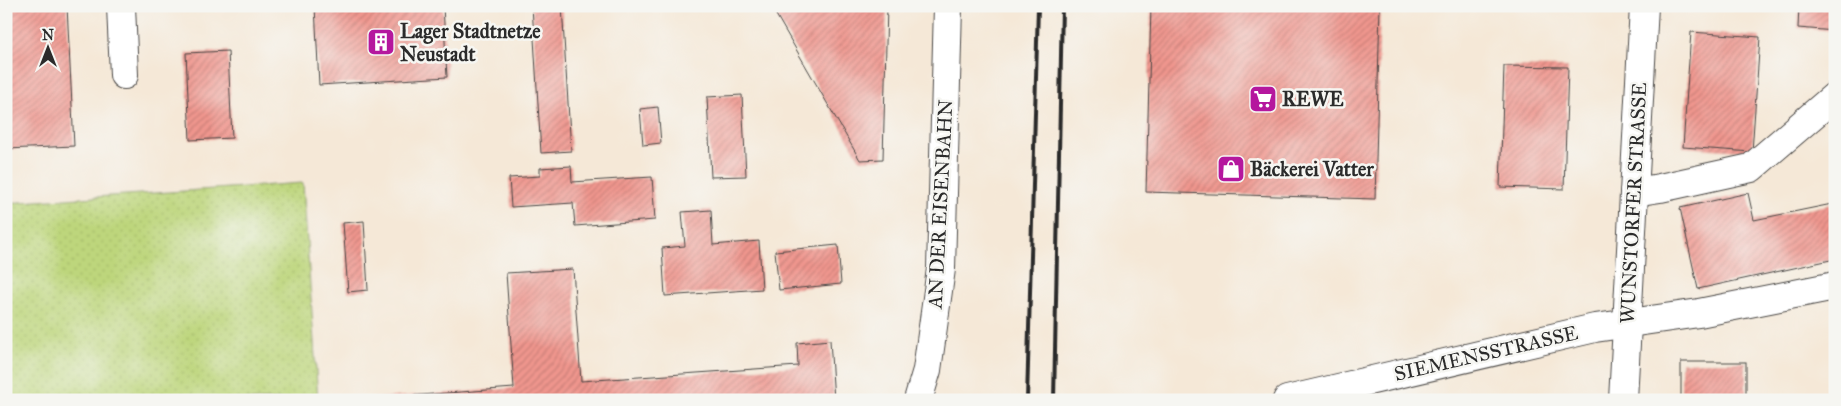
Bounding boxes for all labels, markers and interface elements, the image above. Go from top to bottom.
place label: Lager Stadtnetze Neustadt [400,19,541,66]
north arrow [22,22,72,72]
text: N [42,27,54,44]
building icon: Lager Stadtnetze Neustadt [366,27,396,57]
street label: WUNSTORFER STRASSE [1615,82,1651,324]
supermarket icon: REWE [1248,84,1278,114]
place label: REWE [1282,87,1344,111]
street label: AN DER EISENBAHN [922,99,957,310]
shop icon: Bäckerei Vatter [1216,154,1246,184]
place label: Bäckerei Vatter [1250,157,1374,181]
street label: SIEMENSSTRASSE [1392,320,1580,386]

